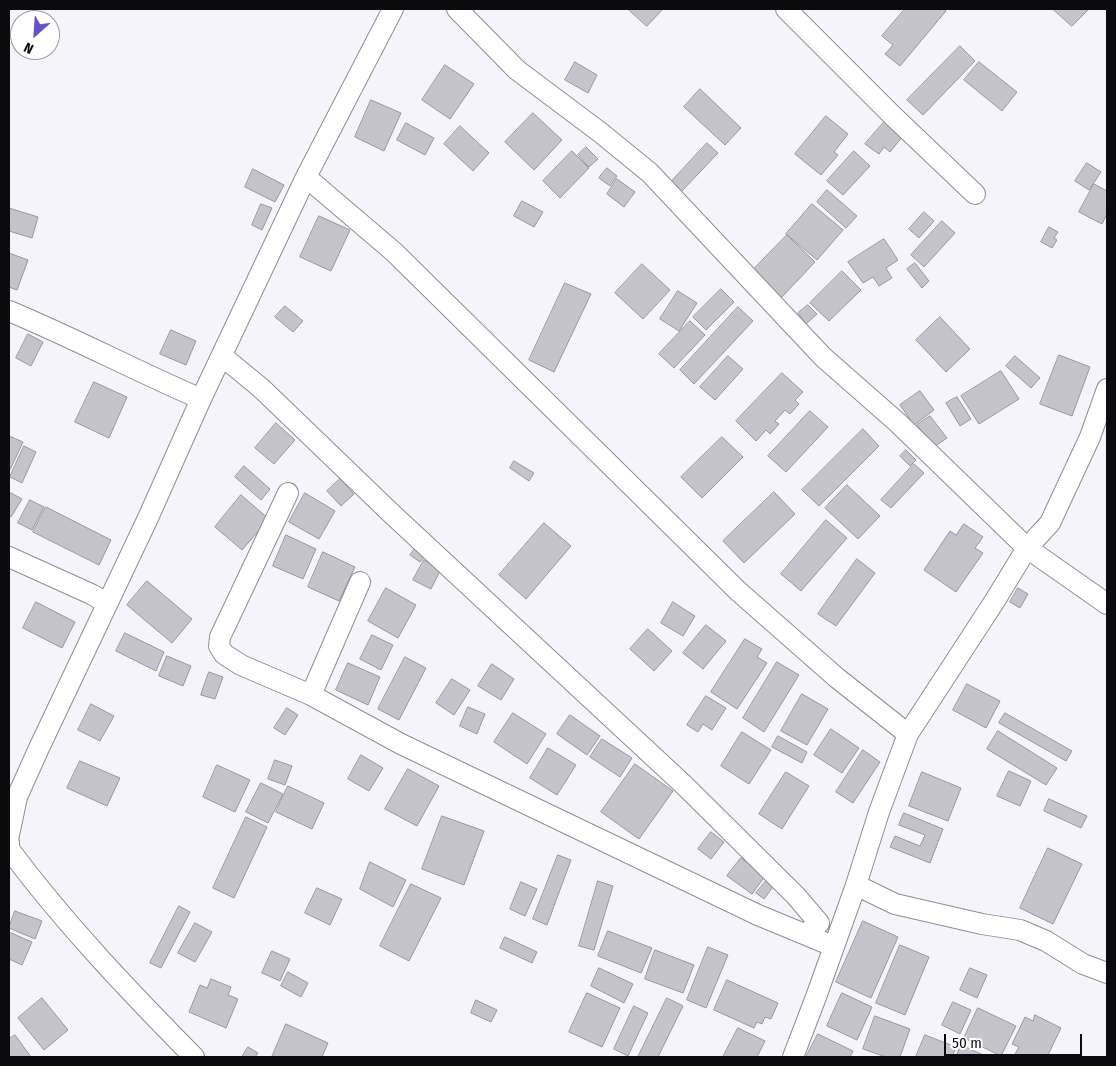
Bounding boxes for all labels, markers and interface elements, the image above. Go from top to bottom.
north arrow [10,10,60,60]
text: N [21,39,36,58]
scale bar [946,1024,1084,1056]
text: 50 m [952,1034,982,1052]

